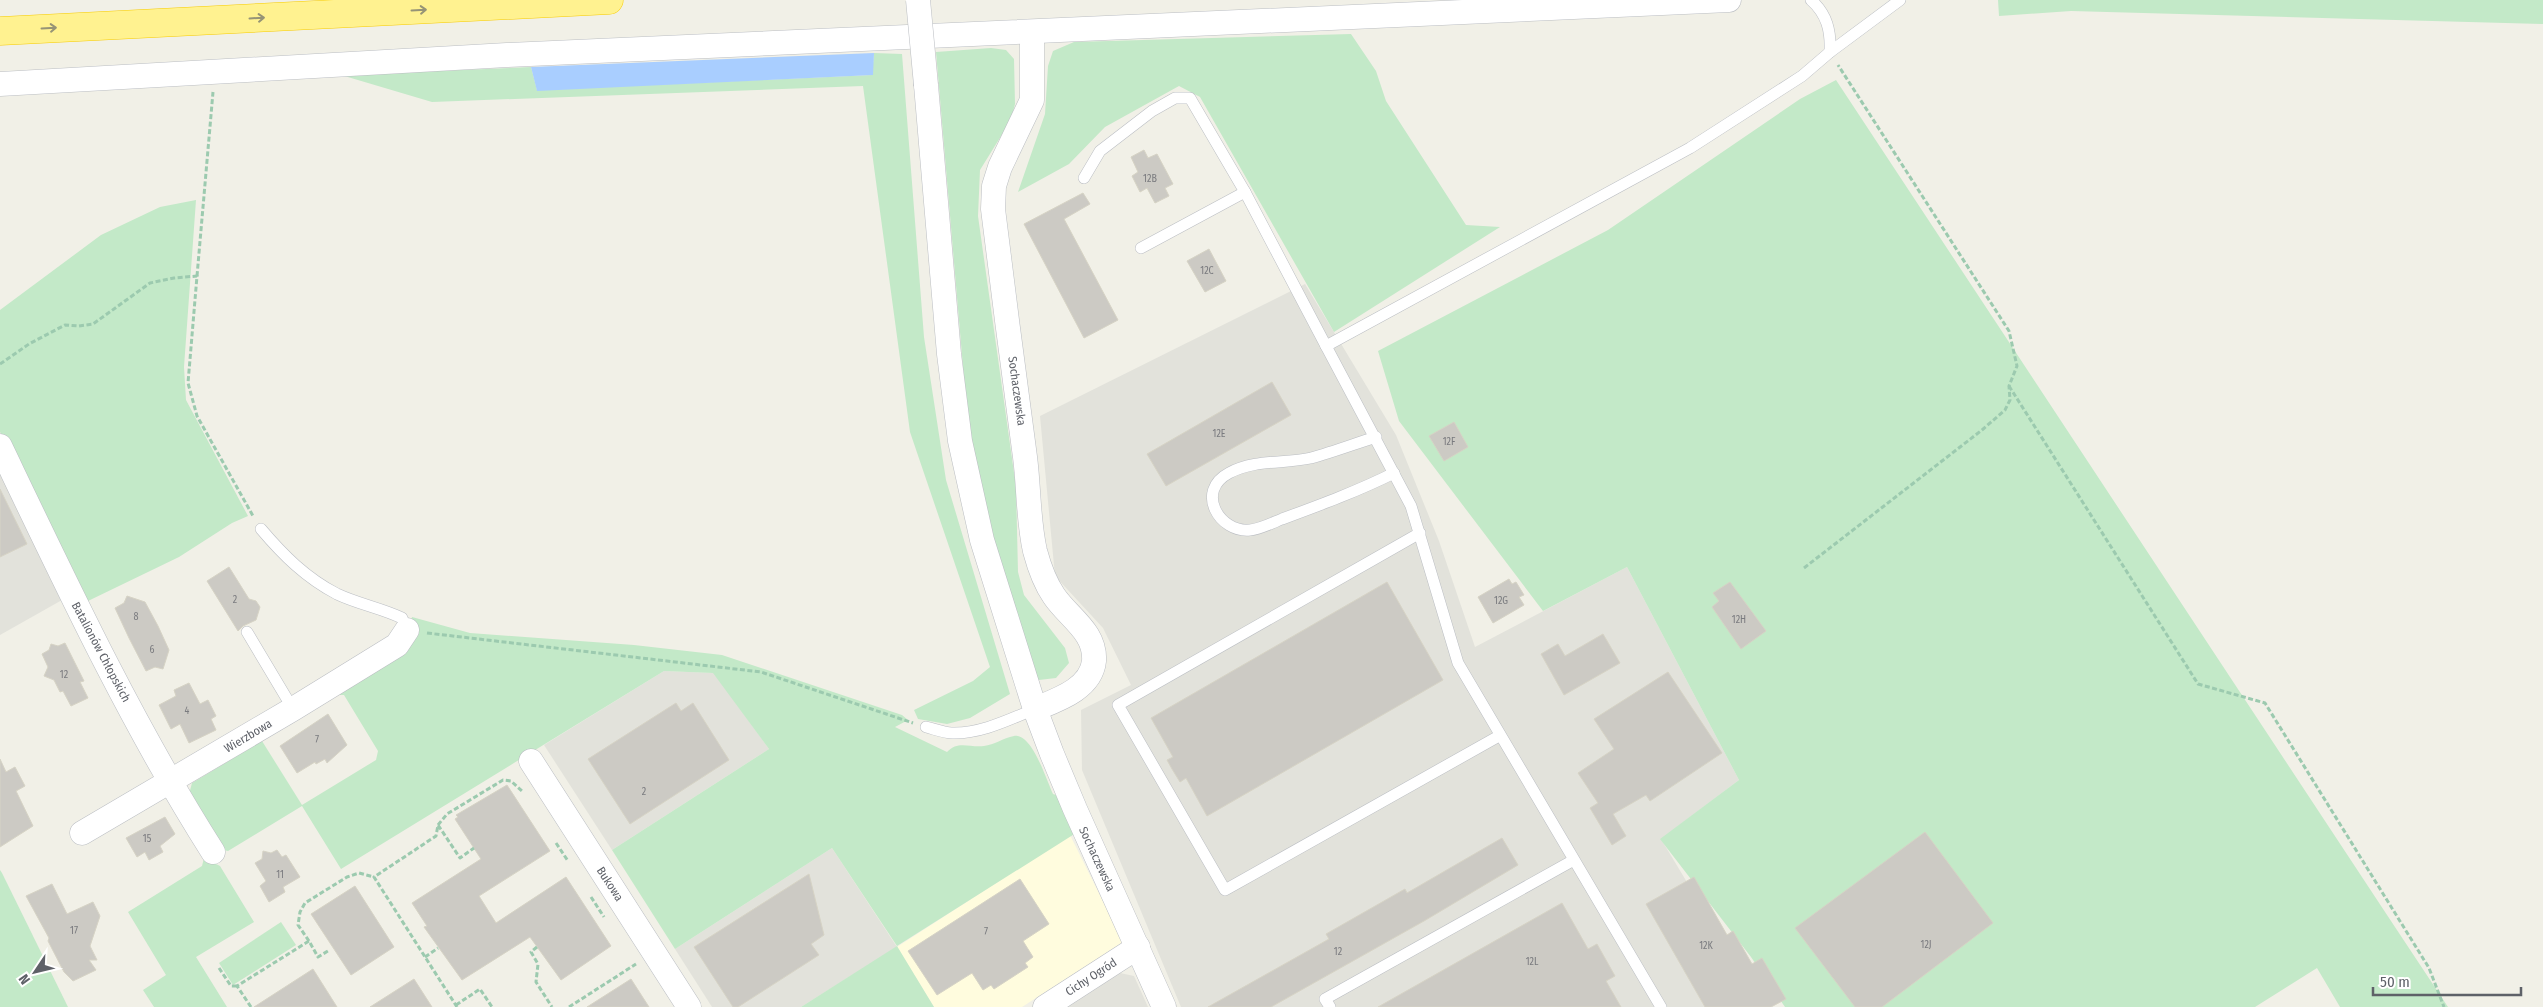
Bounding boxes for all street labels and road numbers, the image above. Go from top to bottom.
street label: Sochaczewska [1005,356,1029,427]
street label: Batalionów Chłopskich [69,600,133,704]
street label: Wierzbowa [222,716,274,756]
street label: Sochaczewska [1076,824,1118,894]
street label: Bukowa [594,864,626,904]
street label: Cichy Ogród [1063,955,1119,999]

